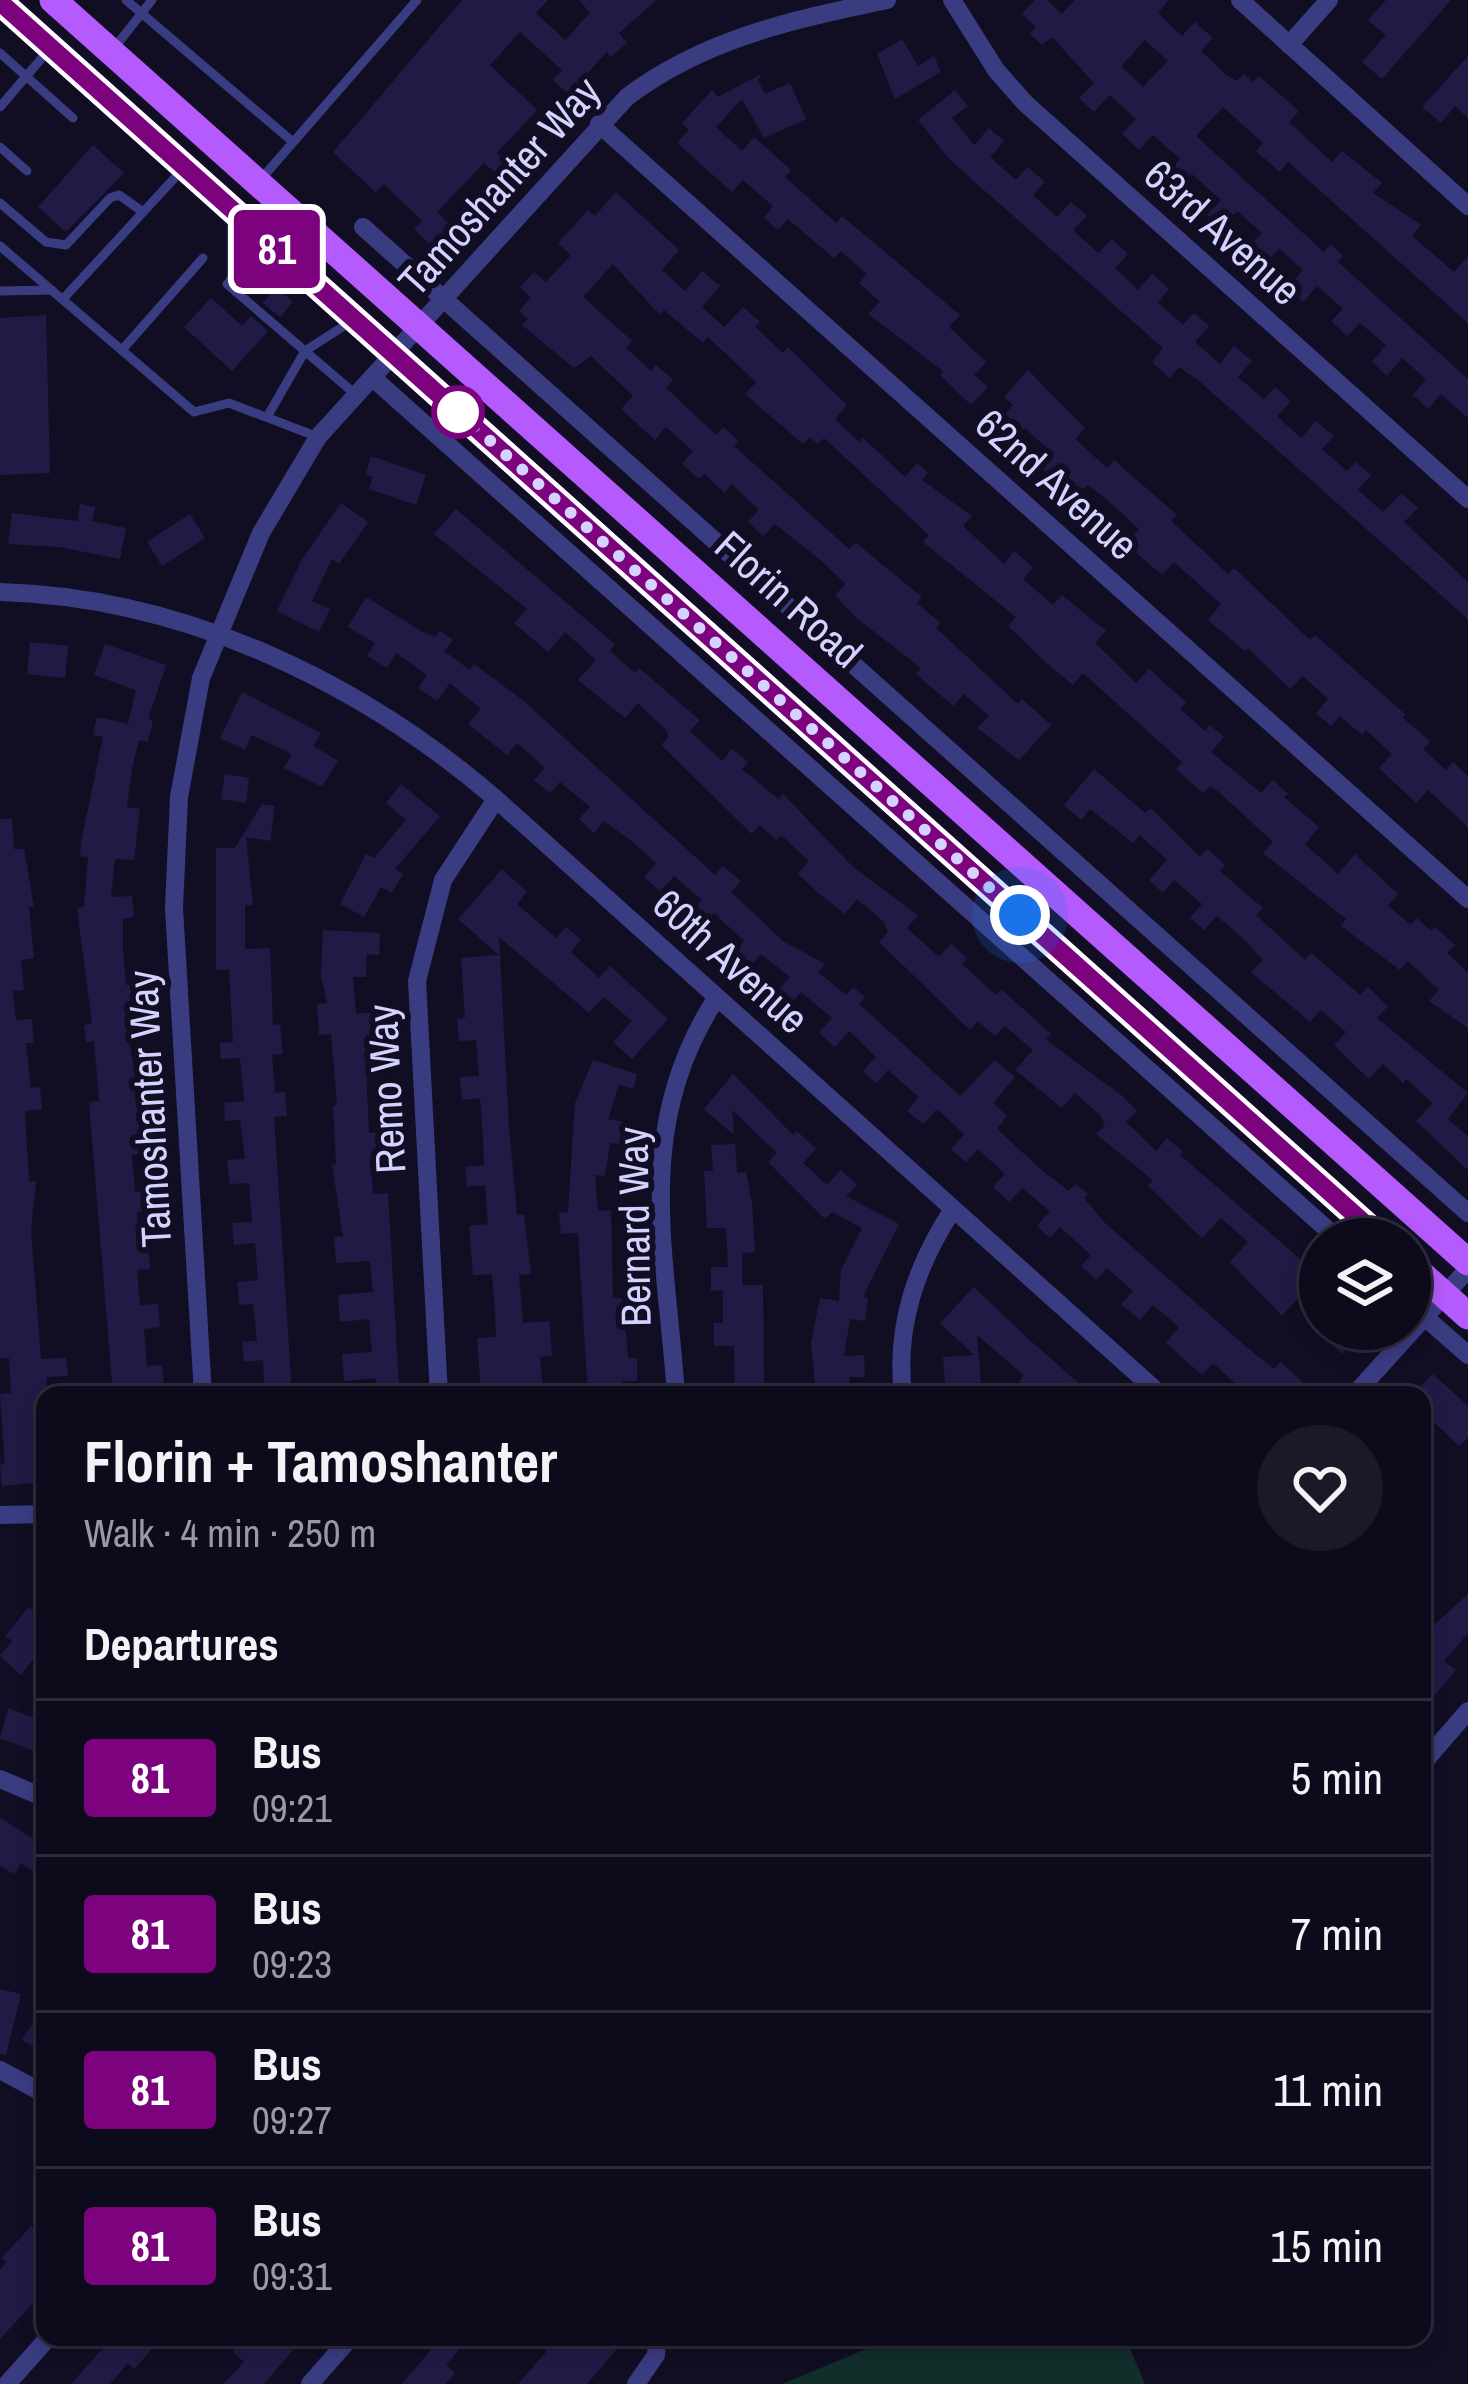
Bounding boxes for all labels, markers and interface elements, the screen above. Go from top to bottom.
street label: Tamoshanter Way [386,64,612,308]
street label: 63rd Avenue [1133,147,1313,317]
line badge: 81 [223,210,331,288]
text: 81 [258,221,296,277]
unlabelled marker [433,387,483,437]
street label: 62nd Avenue [964,396,1150,572]
street label: Florin Road [703,518,875,680]
street label: 60th Avenue [641,876,821,1046]
your location [990,885,1050,945]
street label: Tamoshanter Way [114,969,184,1249]
street label: Remo Way [354,1003,418,1175]
street label: Bernard Way [604,1127,664,1327]
map controls [1299,1218,1431,1350]
button: layers [1299,1218,1431,1350]
text: Florin + Tamoshanter [84,1423,557,1500]
button: heart [1257,1425,1383,1551]
text: Walk · 4 min · 250 m [84,1507,376,1559]
text: Departures [84,1613,279,1674]
text: Bus [252,1721,322,1782]
text: 5 min [1291,1747,1383,1808]
text: 81 [131,1750,169,1806]
text: 09:21 [252,1782,332,1834]
text: Bus [252,1877,322,1938]
text: 7 min [1291,1903,1383,1964]
text: 81 [131,1906,169,1962]
text: 09:23 [252,1938,332,1990]
text: Bus [252,2033,322,2094]
text: 11 min [1273,2059,1383,2120]
text: 81 [131,2062,169,2118]
text: 09:27 [252,2094,332,2146]
text: Bus [252,2189,322,2250]
text: 15 min [1270,2215,1383,2276]
text: 81 [131,2218,169,2274]
text: 09:31 [252,2250,332,2302]

